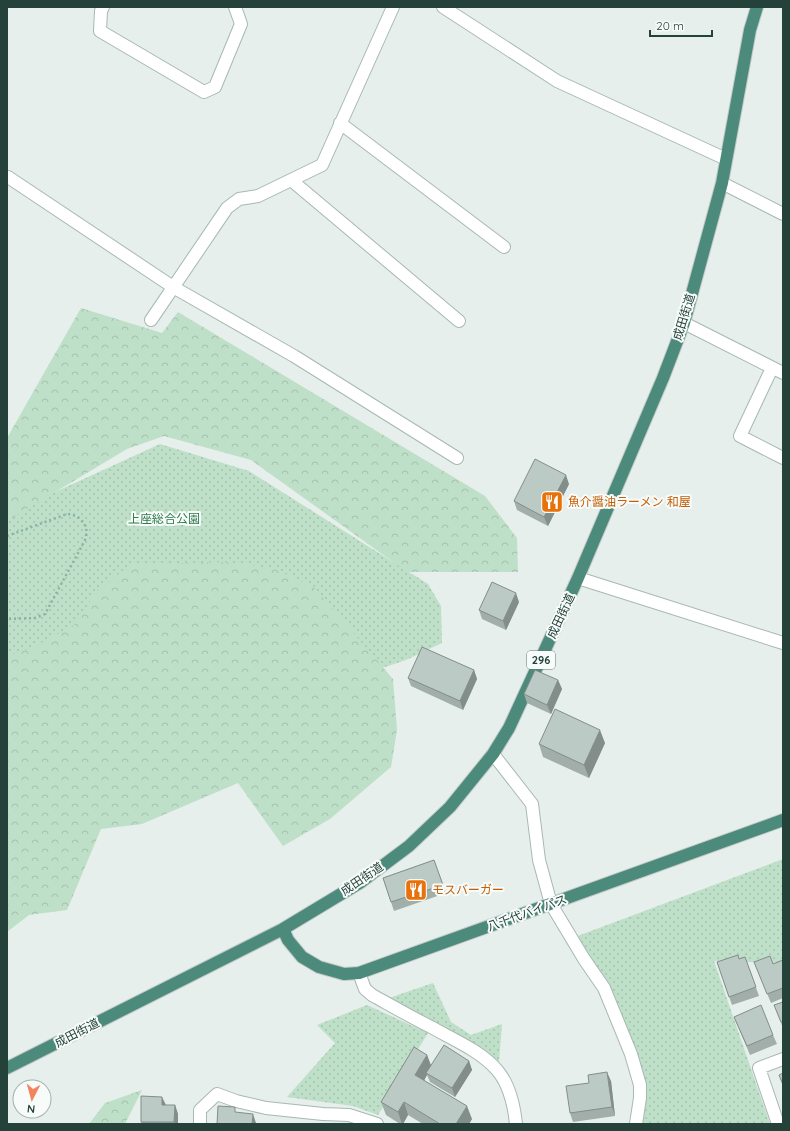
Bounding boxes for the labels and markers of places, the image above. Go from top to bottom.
restaurant icon: 魚介醤油ラーメン 和屋 [539,489,565,515]
place label: 魚介醤油ラーメン 和屋 [568,494,691,509]
restaurant icon: モスバーガー [403,877,429,903]
place label: モスバーガー [432,882,504,897]

